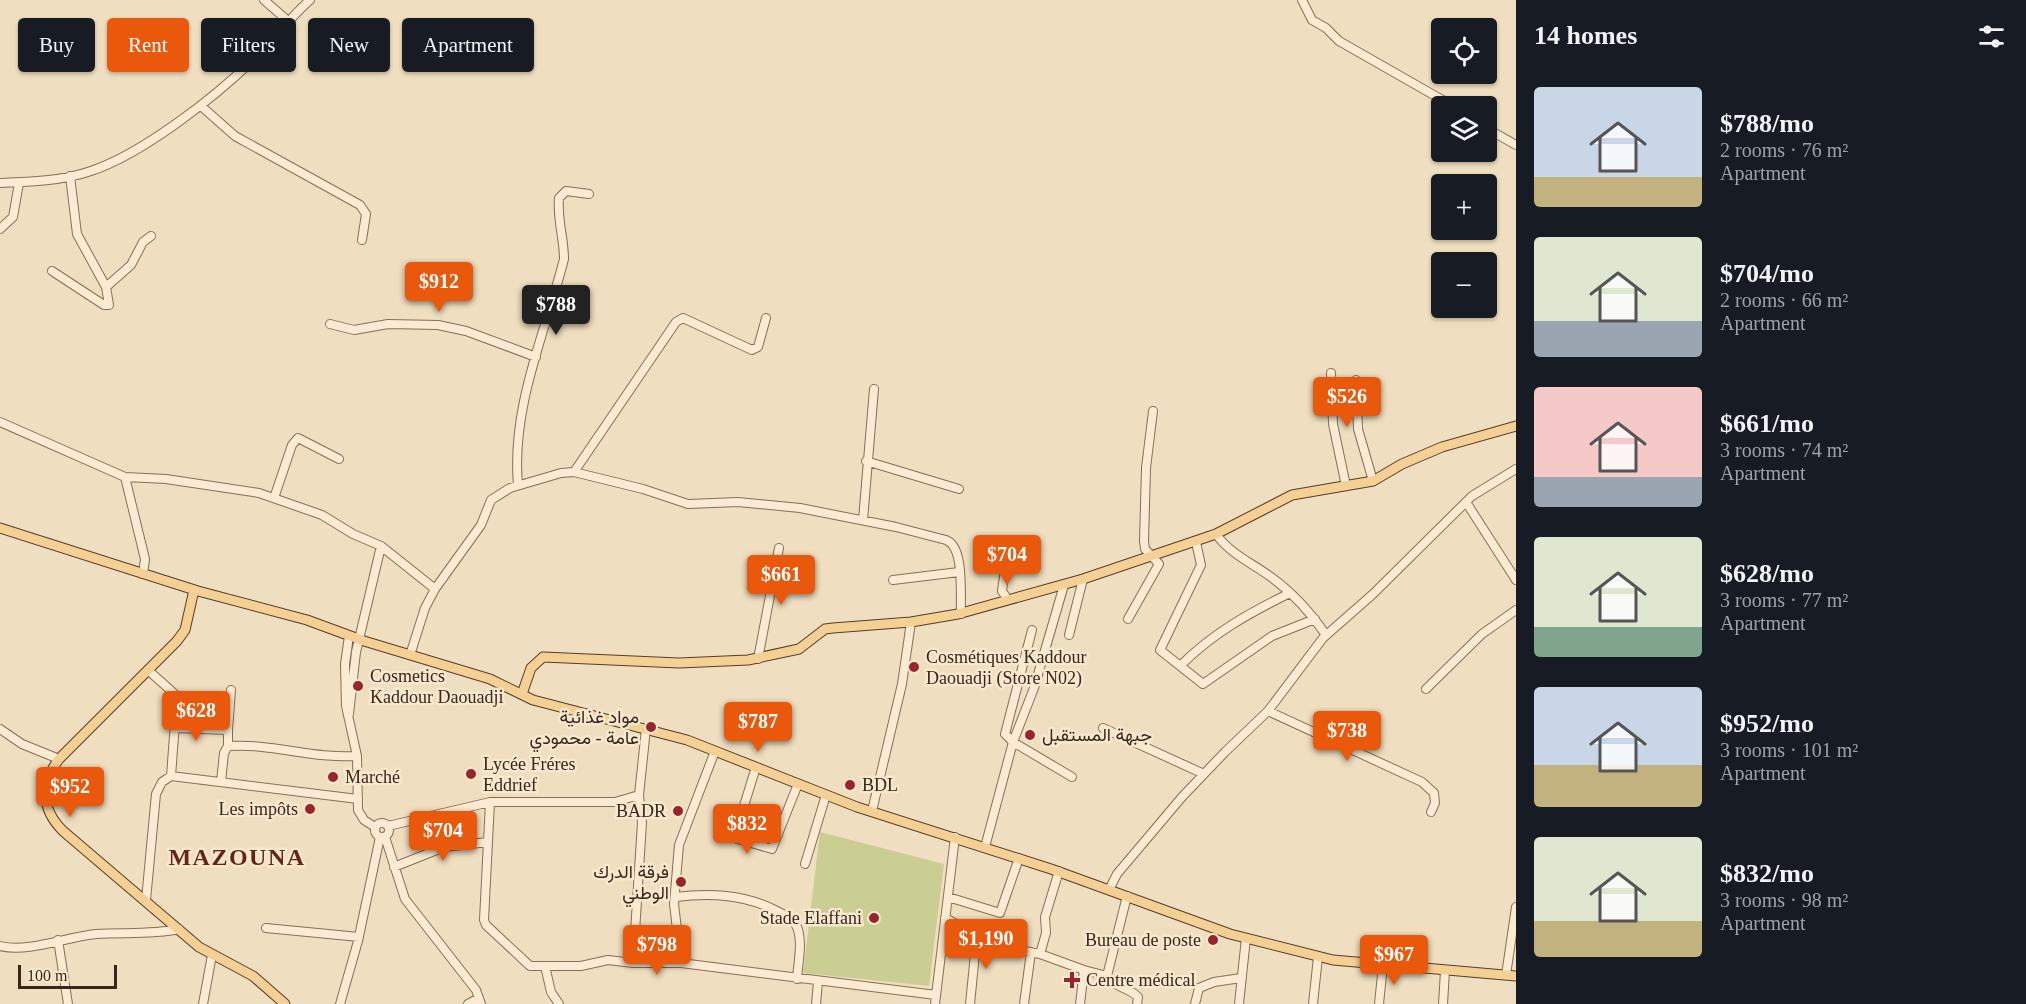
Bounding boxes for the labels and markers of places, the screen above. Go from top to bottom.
pin: $912 [403,262,475,313]
pin: $788 [520,285,592,336]
pin: $526 [1311,377,1383,428]
pin: $704 [971,535,1043,586]
pin: $661 [745,555,817,606]
place label: Cosmétiques Kaddour Daouadji (Store N02) [926,647,1086,689]
marker: Cosmétiques Kaddour Daouadji (Store N02) [907,660,921,674]
place label: Cosmetics Kaddour Daouadji [370,666,503,707]
marker: Cosmetics Kaddour Daouadji [351,679,365,693]
pin: $628 [160,691,232,742]
pin: $787 [722,702,794,753]
place label: مواد غذائية عامة - محمودي [529,707,639,753]
pin: $738 [1311,711,1383,762]
marker: مواد غذائية عامة - محمودي [644,720,658,734]
place label: جبهة المستقبل [1042,725,1152,746]
marker: جبهة المستقبل [1023,728,1037,742]
place label: Lycée Fréres Eddrief [483,754,575,795]
pin: $952 [34,767,106,818]
place label: Marché [345,767,400,787]
marker: Lycée Fréres Eddrief [464,767,478,781]
marker: Marché [326,770,340,784]
place label: BDL [862,775,898,795]
marker: BDL [843,778,857,792]
place label: Les impôts [219,799,298,819]
place label: BADR [616,801,666,821]
marker: Les impôts [303,802,317,816]
marker: BADR [671,804,685,818]
pin: $832 [711,804,783,855]
pin: $704 [407,811,479,862]
place label: فرقة الدرك الوطني [593,862,669,908]
marker: فرقة الدرك الوطني [674,875,688,889]
place label: Stade Elaffani [760,908,862,928]
marker: Stade Elaffani [867,911,881,925]
pin: $1,190 [937,919,1035,970]
pin: $798 [621,925,693,976]
place label: Bureau de poste [1085,930,1201,950]
marker: Bureau de poste [1206,933,1220,947]
pin: $967 [1358,935,1430,986]
place label: Centre médical [1086,970,1195,990]
marker: Centre médical [1063,971,1081,989]

